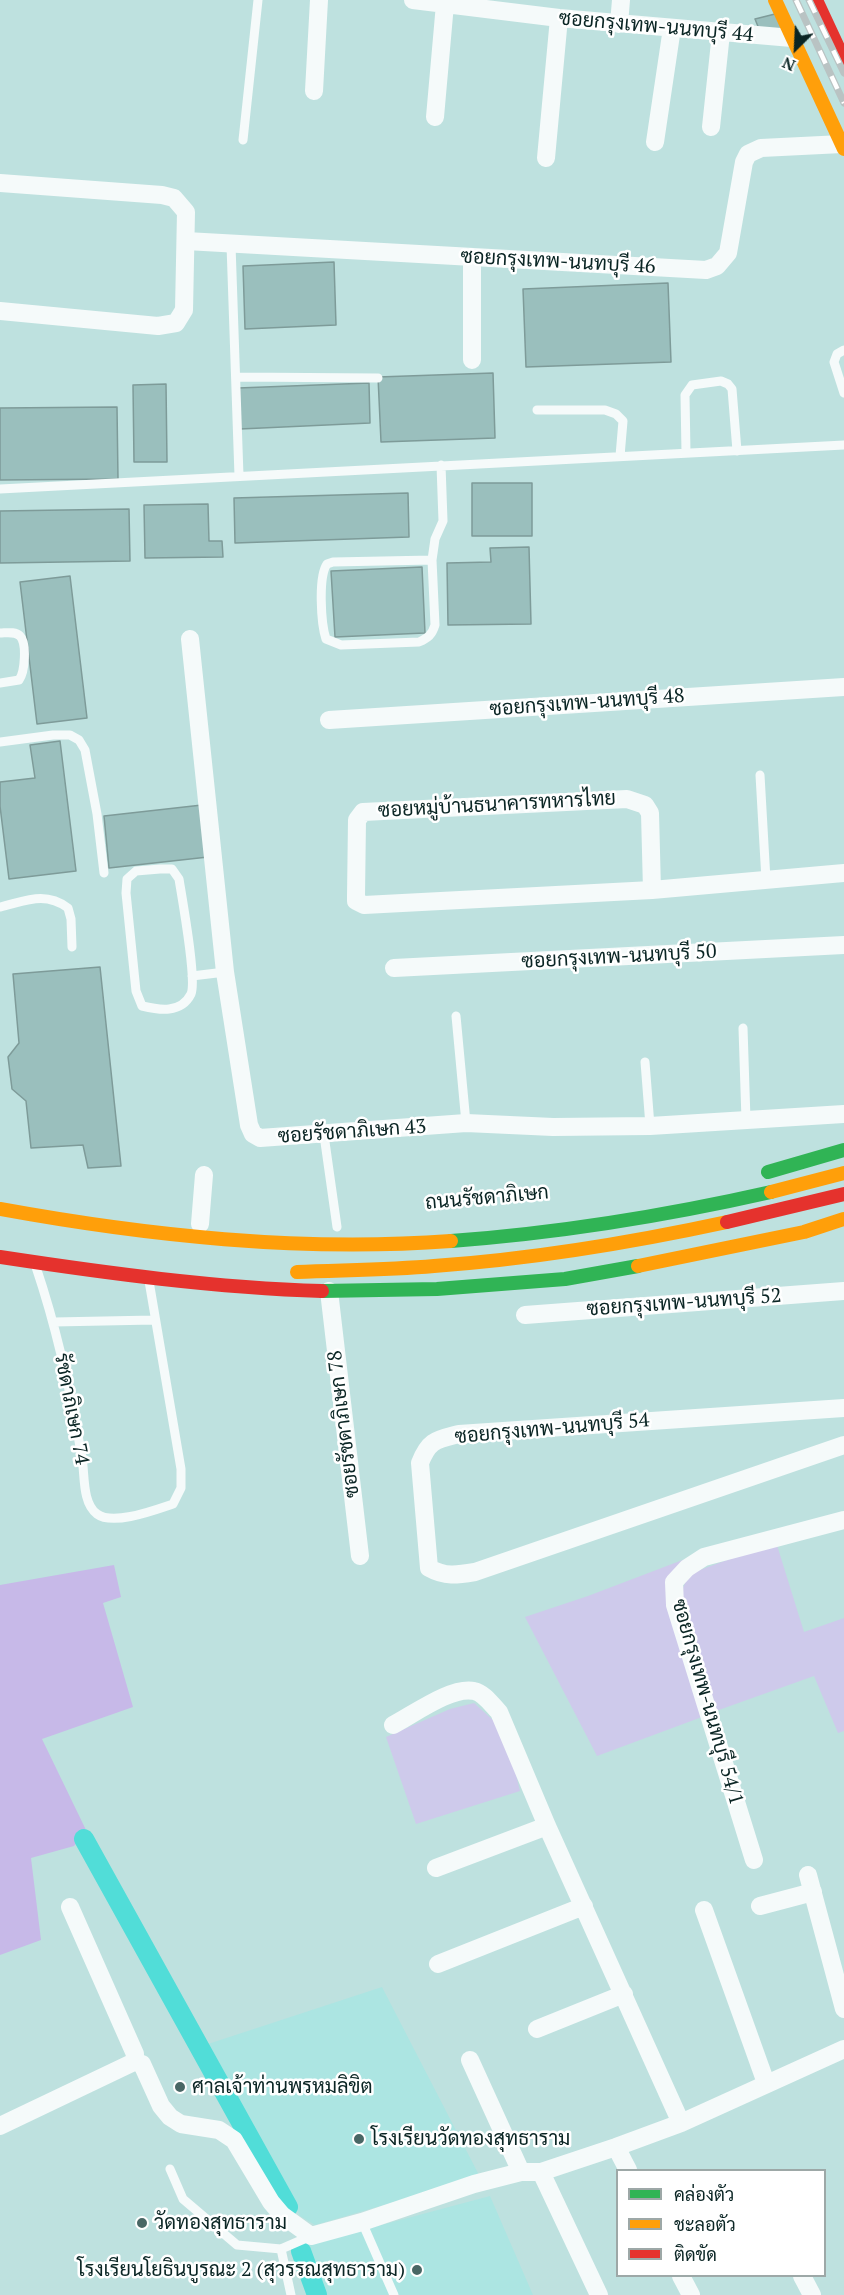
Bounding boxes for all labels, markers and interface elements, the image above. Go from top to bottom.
street label: ซอยกรุงเทพ-นนทบุรี 44 [558,7,754,47]
north arrow [766,18,826,78]
text: N [779,52,799,77]
street label: ซอยกรุงเทพ-นนทบุรี 46 [460,245,656,279]
street label: ซอยกรุงเทพ-นนทบุรี 48 [489,684,685,722]
street label: ซอยหมู่บ้านธนาคารทหารไทย [377,787,617,823]
street label: ซอยกรุงเทพ-นนทบุรี 50 [521,940,717,974]
street label: ซอยรัชดาภิเษก 43 [277,1115,427,1149]
street label: ถนนรัชดาภิเษก [424,1181,550,1215]
street label: ซอยกรุงเทพ-นนทบุรี 52 [586,1284,782,1322]
street label: ซอยรัชดาภิเษก 78 [323,1349,365,1499]
street label: รัชดาภิเษก 74 [48,1351,94,1467]
street label: ซอยกรุงเทพ-นนทบุรี 54 [454,1409,650,1449]
street label: ซอยกรุงเทพ-นนทบุรี 54/1 [666,1596,748,1808]
place label: ศาลเจ้าท่านพรหมลิขิต [192,2075,373,2099]
marker: ศาลเจ้าท่านพรหมลิขิต [173,2080,187,2094]
place label: โรงเรียนวัดทองสุทธาราม [371,2127,570,2151]
marker: โรงเรียนวัดทองสุทธาราม [352,2132,366,2146]
legend [616,2169,826,2277]
text: คล่องตัว [674,2182,734,2206]
place label: วัดทองสุทธาราม [154,2211,287,2235]
text: ชะลอตัว [674,2212,736,2236]
marker: วัดทองสุทธาราม [135,2216,149,2230]
text: ติดขัด [674,2242,717,2266]
place label: โรงเรียนโยธินบูรณะ 2 (สุวรรณสุทธาราม) [77,2258,405,2282]
marker: โรงเรียนโยธินบูรณะ 2 (สุวรรณสุทธาราม) [410,2263,424,2277]

